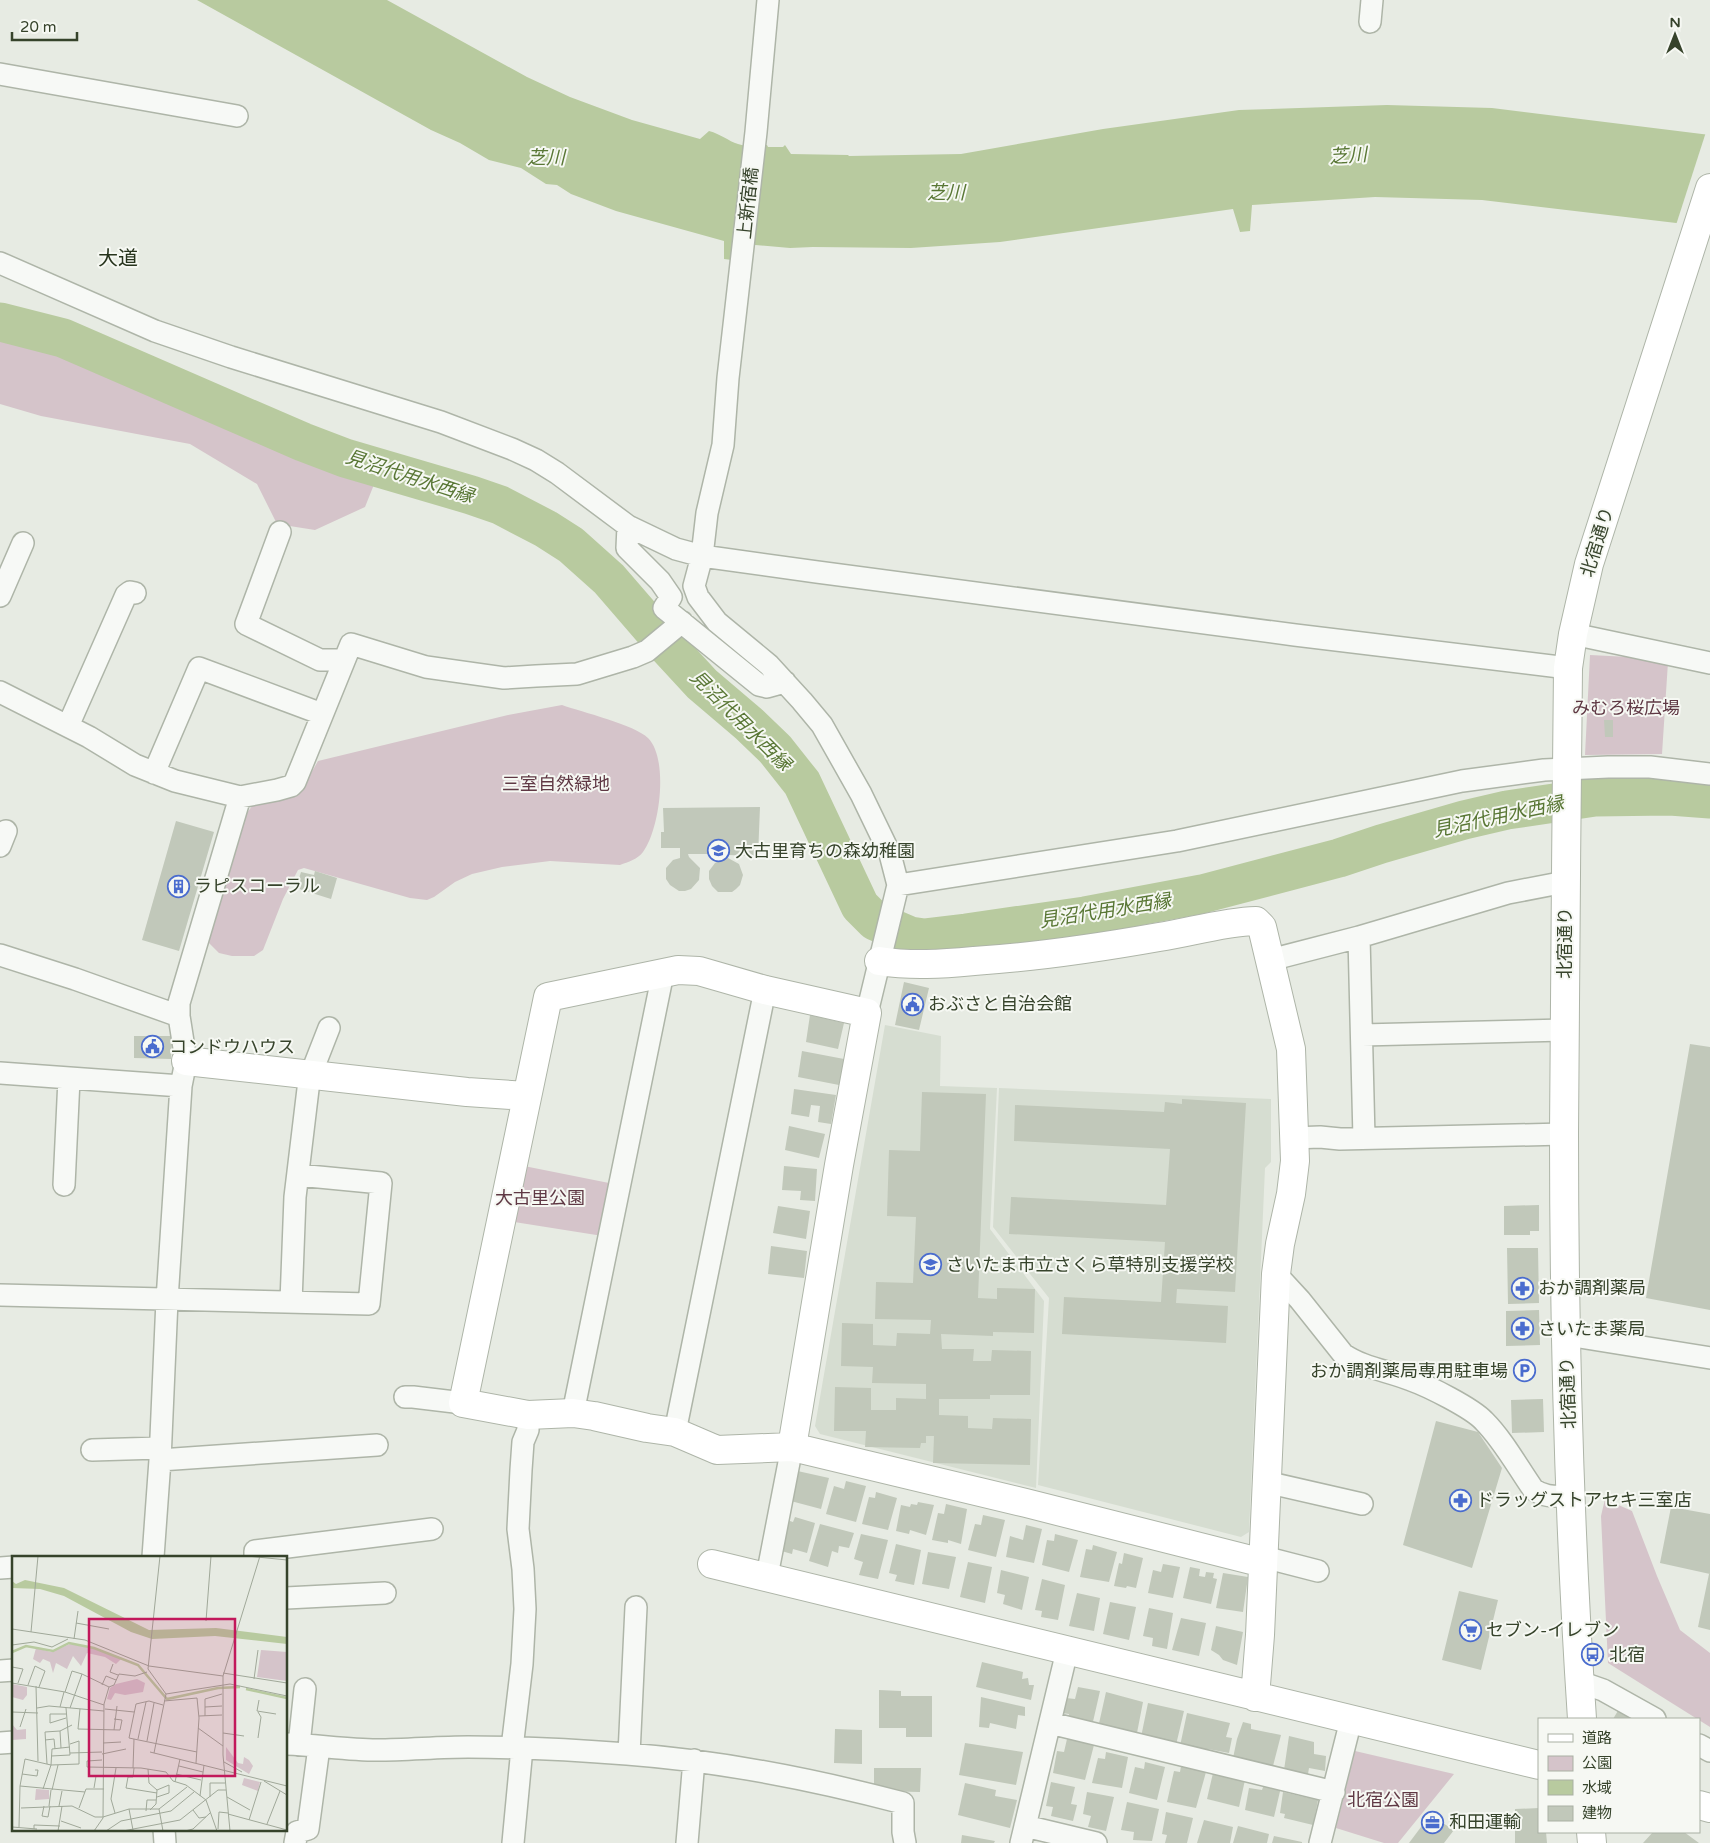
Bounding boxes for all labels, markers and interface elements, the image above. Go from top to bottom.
scale bar [12,10,78,42]
north arrow [1650,10,1700,60]
text: N [1669,14,1681,31]
text: 20 m [20,18,57,36]
water label: 芝川 [1328,144,1370,168]
water label: 芝川 [527,147,567,169]
street label: 上新宿橋 [733,166,763,240]
water label: 芝川 [927,182,967,204]
district label: 大道 [98,247,138,271]
water label: 見沼代用水西縁 [343,446,478,509]
street label: 北宿通り [1576,504,1618,580]
water label: 見沼代用水西縁 [685,666,797,777]
park label: みむろ桜広場 [1572,697,1680,719]
park label: 三室自然緑地 [502,773,610,795]
water label: 見沼代用水西縁 [1431,792,1567,842]
school or university icon: 大古里育ちの森幼稚園 [707,839,731,863]
place label: 大古里育ちの森幼稚園 [735,840,915,862]
building icon: ラピスコーラル [166,874,190,898]
place label: ラピスコーラル [194,875,320,897]
water label: 見沼代用水西縁 [1038,889,1175,932]
street label: 北宿通り [1554,907,1576,979]
public building icon: おぶさと自治会館 [900,992,924,1016]
place label: おぶさと自治会館 [928,993,1072,1015]
public building icon: コンドウハウス [141,1035,165,1059]
place label: コンドウハウス [169,1036,295,1058]
park label: 大古里公園 [495,1187,585,1209]
school or university icon: さいたま市立さくら草特別支援学校 [918,1253,942,1277]
place label: さいたま市立さくら草特別支援学校 [946,1254,1233,1276]
pharmacy icon: おか調剤薬局 [1510,1276,1534,1300]
place label: おか調剤薬局 [1538,1277,1646,1299]
pharmacy icon: さいたま薬局 [1510,1317,1534,1341]
place label: さいたま薬局 [1538,1318,1645,1340]
street label: 北宿通り [1556,1357,1580,1429]
parking icon: おか調剤薬局専用駐車場 [1512,1359,1536,1383]
place label: おか調剤薬局専用駐車場 [1310,1360,1508,1382]
pharmacy icon: ドラッグストアセキ三室店 [1448,1488,1472,1512]
place label: ドラッグストアセキ三室店 [1476,1489,1692,1511]
inset map [12,1556,288,1830]
supermarket icon: セブン-イレブン [1458,1618,1482,1642]
place label: セブン-イレブン [1486,1619,1619,1641]
bus stop icon: 北宿 [1581,1643,1605,1667]
place label: 北宿 [1609,1644,1645,1666]
legend [1538,1718,1700,1833]
text: 道路 [1582,1729,1612,1747]
text: 公園 [1582,1754,1612,1772]
text: 水域 [1582,1779,1612,1797]
park label: 北宿公園 [1347,1789,1419,1811]
text: 建物 [1582,1804,1612,1822]
office icon: 和田運輸 [1421,1810,1445,1834]
place label: 和田運輸 [1449,1811,1521,1833]

